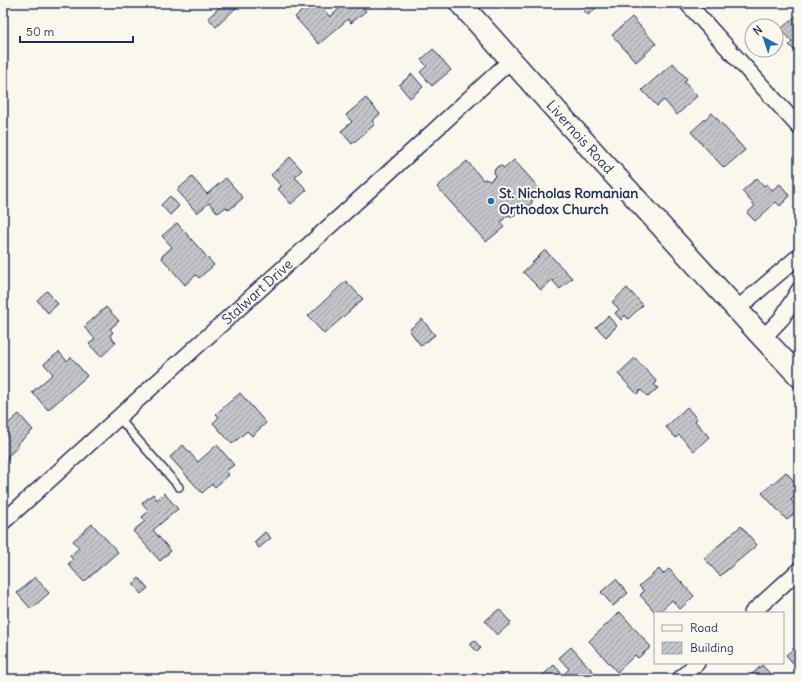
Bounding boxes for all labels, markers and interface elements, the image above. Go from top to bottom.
scale bar [20,18,133,44]
north arrow [744,18,784,58]
text: N [750,23,765,38]
text: 50 m [26,24,55,39]
street label: Livernois Road [543,97,618,177]
place label: St. Nicholas Romanian Orthodox Church [499,184,638,218]
marker: St. Nicholas Romanian Orthodox Church [486,196,496,206]
street label: Stalwart Drive [218,255,296,328]
legend [654,612,784,664]
text: Road [690,620,718,635]
text: Building [690,640,734,655]

